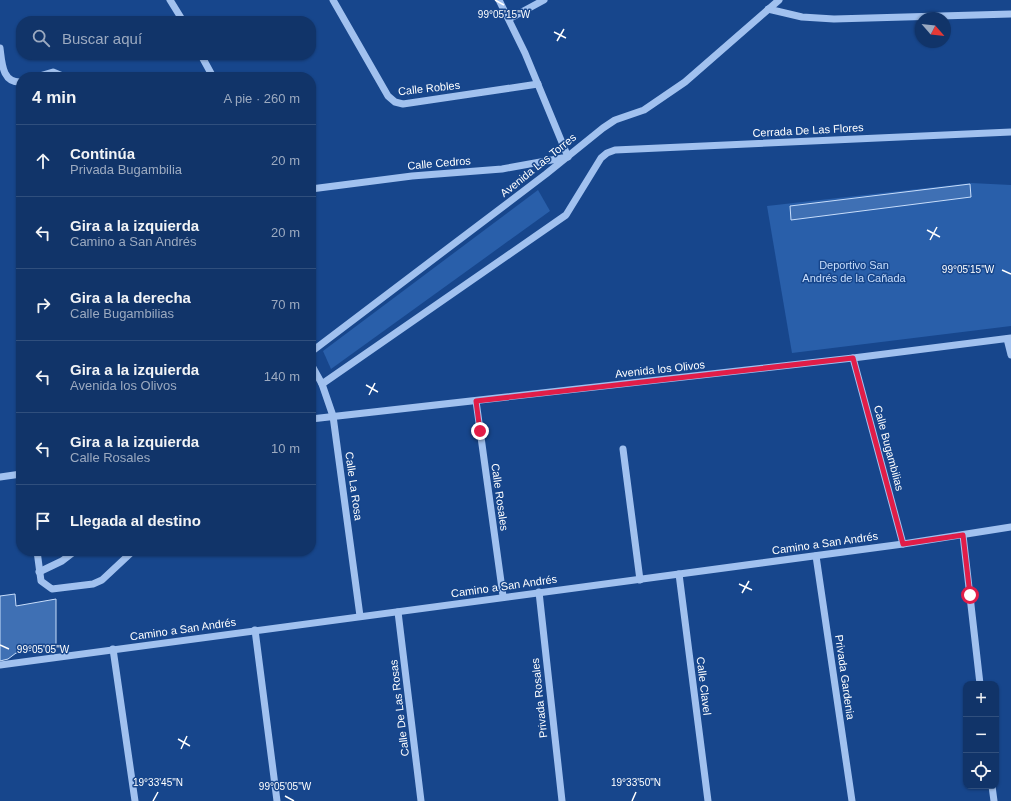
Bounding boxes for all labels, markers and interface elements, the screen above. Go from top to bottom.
text: 99°05'15"W [478,9,531,20]
north arrow [915,12,951,48]
search box [16,16,316,60]
icon: search [30,27,52,49]
text: Buscar aquí [62,30,142,47]
street label: Calle Robles [397,79,461,97]
text: 4 min [32,88,76,107]
text: A pie · 260 m [223,91,300,106]
street label: Cerrada De Las Flores [752,121,864,139]
street label: Avenida Las Torres [498,131,579,199]
text: Continúa [70,145,135,162]
icon: ahead [32,150,54,172]
text: 20 m [271,153,300,168]
street label: Calle Cedros [407,154,472,172]
text: Privada Bugambilia [70,162,182,177]
text: Gira a la izquierda [70,217,199,234]
icon: left [32,222,54,244]
text: 20 m [271,225,300,240]
text: Camino a San Andrés [70,234,196,249]
park label: Deportivo San Andrés de la Cañada [802,259,907,284]
text: 99°05'15"W [942,264,995,275]
text: Gira a la derecha [70,289,191,306]
icon: right [32,294,54,316]
text: 70 m [271,297,300,312]
text: Calle Bugambilias [70,306,174,321]
street label: Avenida los Olivos [614,358,706,380]
text: Gira a la izquierda [70,361,199,378]
icon: left [32,366,54,388]
text: 140 m [264,369,300,384]
text: Avenida los Olivos [70,378,177,393]
street label: Calle Bugambilias [872,404,906,493]
route end [471,422,489,440]
text: Gira a la izquierda [70,433,199,450]
icon: left [32,438,54,460]
text: 10 m [271,441,300,456]
text: Calle Rosales [70,450,150,465]
street label: Calle La Rosa [343,451,365,522]
street label: Calle Rosales [489,463,511,532]
icon: arrive [32,510,54,532]
text: Llegada al destino [70,512,201,529]
street label: Camino a San Andrés [771,530,879,556]
street label: Camino a San Andrés [450,573,558,599]
route start [961,586,979,604]
street label: Camino a San Andrés [129,616,237,642]
street label: Privada Gardenia [833,634,857,721]
text: 99°05'05"W [17,644,70,655]
street label: Calle Clavel [694,656,714,716]
street label: Privada Rosales [529,657,549,738]
street label: Calle De Las Rosas [387,659,411,757]
map controls [963,681,999,789]
button: + [963,681,999,717]
button: − [963,717,999,753]
button: locate [963,753,999,789]
text: 19°33'45"N [133,777,183,788]
text: 19°33'50"N [611,777,661,788]
text: 99°05'05"W [259,781,312,792]

